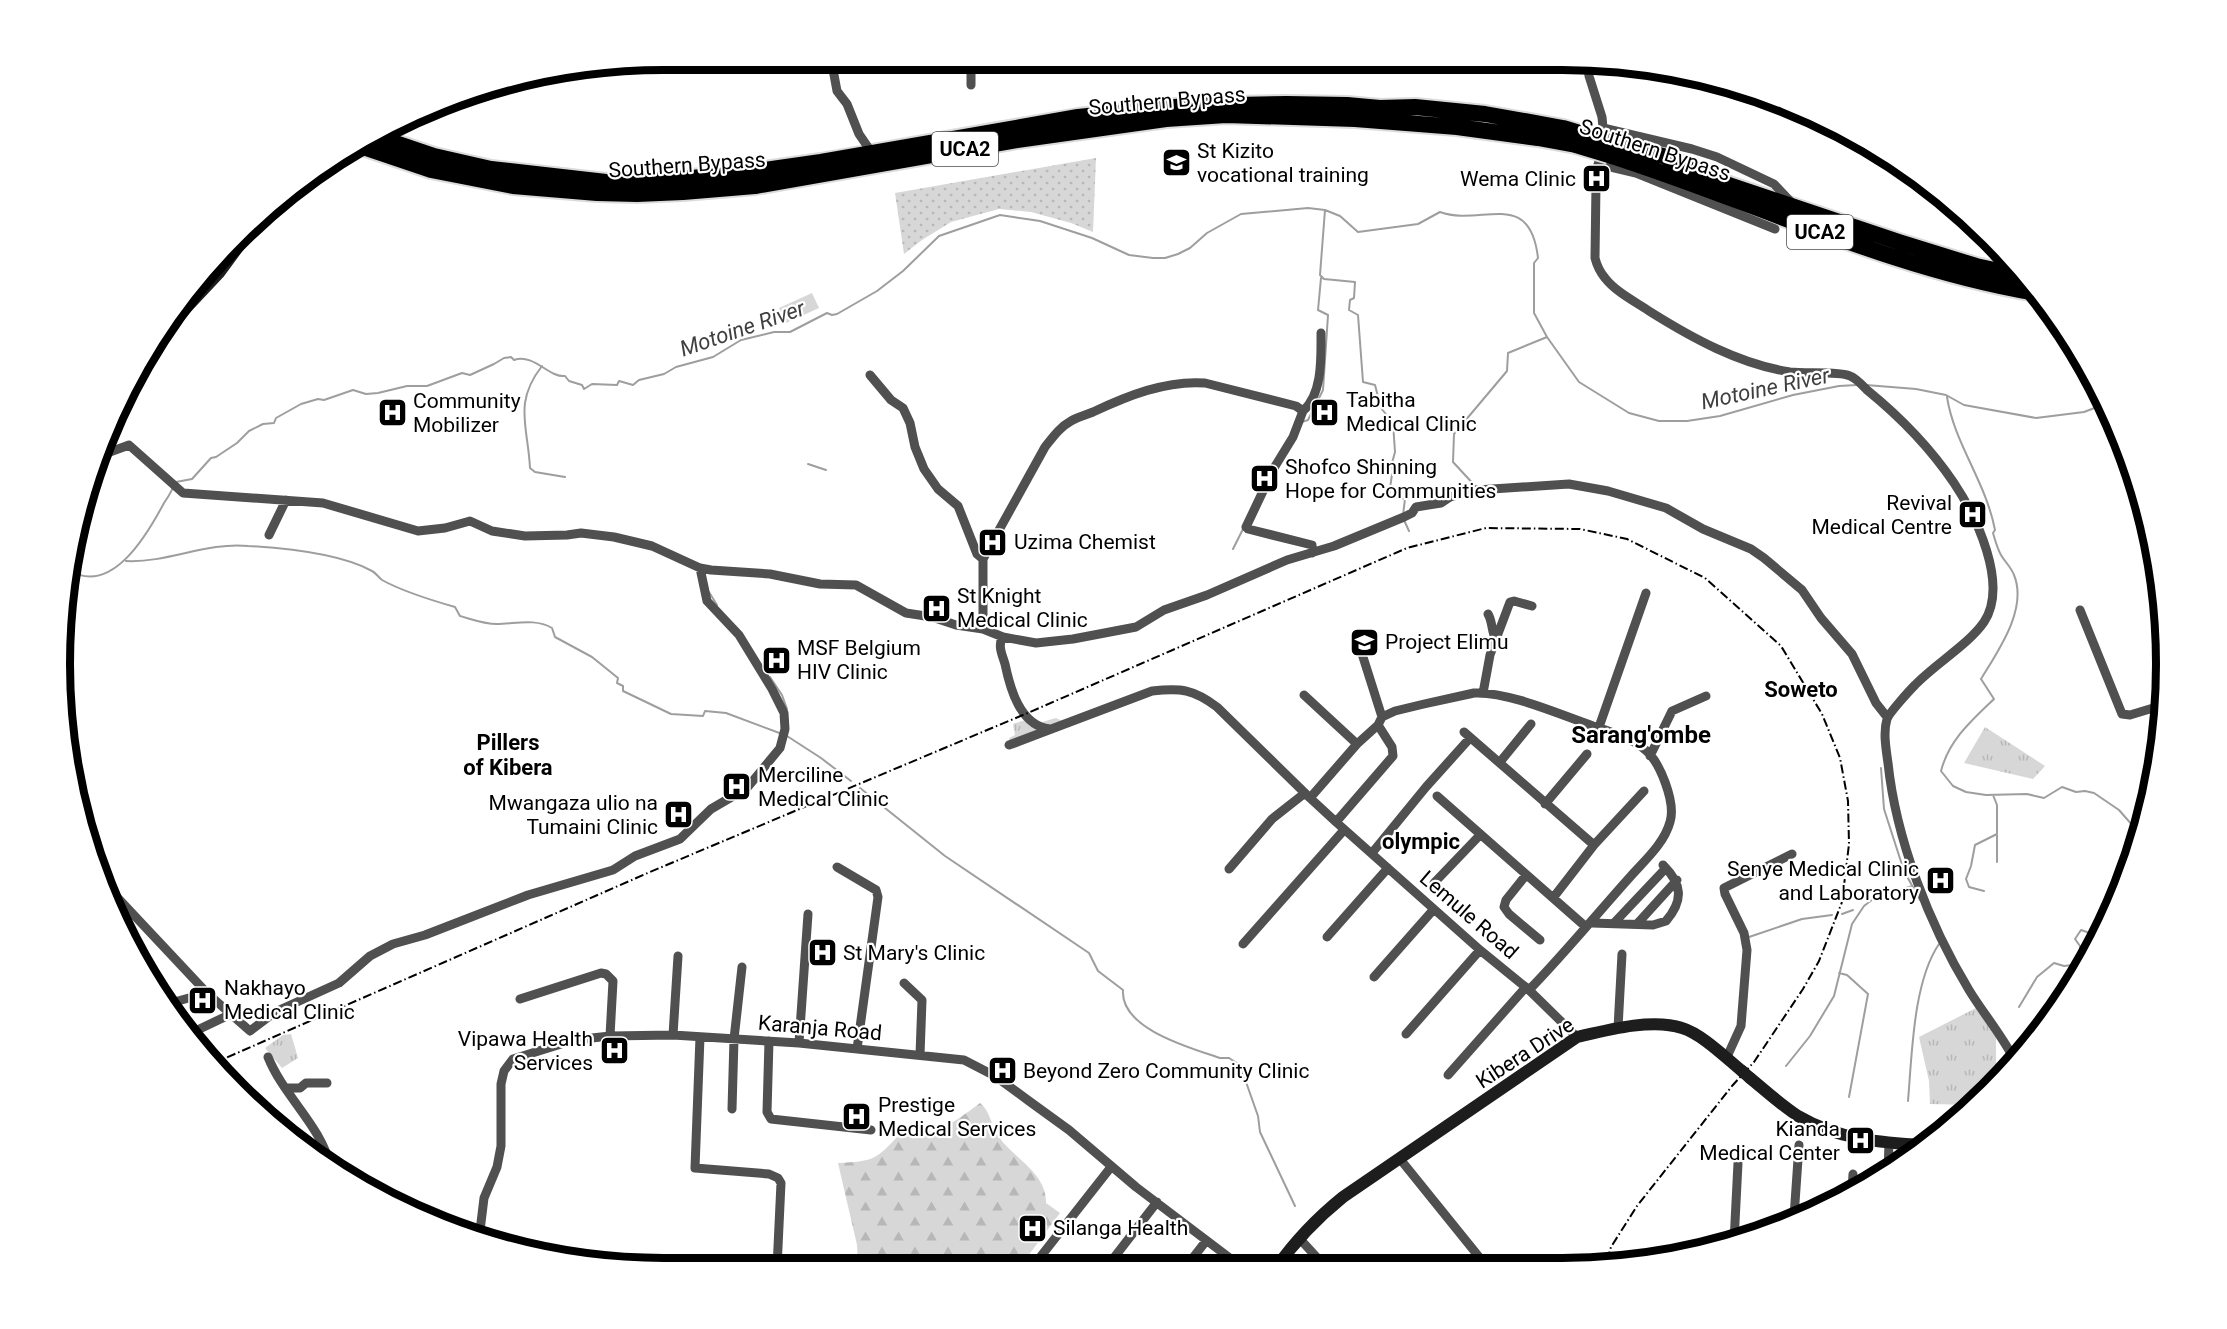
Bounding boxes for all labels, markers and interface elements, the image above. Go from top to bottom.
street label: Southern Bypass [1088,82,1246,120]
street label: Southern Bypass [1576,114,1734,186]
road number: UCA2 [932,132,998,166]
place label: St Kizito vocational training [1197,139,1369,187]
school or university icon: St Kizito vocational training [1160,147,1192,179]
street label: Southern Bypass [608,148,766,182]
hospital icon: Wema Clinic [1581,163,1613,195]
place label: Wema Clinic [1460,167,1576,191]
road number: UCA2 [1787,215,1853,249]
water label: Motoine River [676,295,809,362]
water label: Motoine River [1699,363,1832,414]
place label: Tabitha Medical Clinic [1346,388,1477,436]
place label: Community Mobilizer [413,389,521,437]
hospital icon: Tabitha Medical Clinic [1309,396,1341,428]
hospital icon: Community Mobilizer [376,397,408,429]
place label: Shofco Shinning Hope for Communities [1285,455,1496,503]
hospital icon: Shofco Shinning Hope for Communities [1248,463,1280,495]
place label: Revival Medical Centre [1812,491,1952,539]
hospital icon: Revival Medical Centre [1957,499,1989,531]
hospital icon: Uzima Chemist [977,526,1009,558]
place label: Uzima Chemist [1014,530,1156,554]
place label: St Knight Medical Clinic [957,584,1088,632]
hospital icon: St Knight Medical Clinic [920,592,952,624]
school or university icon: Project Elimu [1348,626,1380,658]
place label: Project Elimu [1385,630,1509,654]
place label: MSF Belgium HIV Clinic [797,636,921,684]
hospital icon: MSF Belgium HIV Clinic [760,644,792,676]
district label: Soweto [1764,677,1838,702]
district label: Sarang'ombe [1571,721,1711,749]
district label: Pillers of Kibera [463,730,553,780]
place label: Merciline Medical Clinic [758,763,889,811]
hospital icon: Merciline Medical Clinic [721,771,753,803]
place label: Mwangaza ulio na Tumaini Clinic [489,791,658,839]
hospital icon: Mwangaza ulio na Tumaini Clinic [663,799,695,831]
district label: olympic [1382,829,1460,854]
place label: Senye Medical Clinic and Laboratory [1727,857,1919,905]
hospital icon: Senye Medical Clinic and Laboratory [1924,865,1956,897]
street label: Lemule Road [1415,866,1523,964]
hospital icon: St Mary's Clinic [806,937,838,969]
place label: St Mary's Clinic [843,941,985,965]
place label: Nakhayo Medical Clinic [224,976,355,1024]
hospital icon: Nakhayo Medical Clinic [187,984,219,1016]
street label: Karanja Road [757,1011,883,1045]
street label: Kibera Drive [1472,1013,1578,1093]
place label: Vipawa Health Services [458,1027,593,1075]
hospital icon: Vipawa Health Services [598,1035,630,1067]
hospital icon: Beyond Zero Community Clinic [986,1055,1018,1087]
place label: Beyond Zero Community Clinic [1023,1059,1309,1083]
place label: Prestige Medical Services [878,1093,1036,1141]
hospital icon: Prestige Medical Services [841,1101,873,1133]
place label: Kianda Medical Center [1699,1117,1840,1165]
hospital icon: Kianda Medical Center [1845,1125,1877,1157]
hospital icon: Silanga Health [1016,1212,1048,1244]
place label: Silanga Health [1053,1216,1188,1240]

